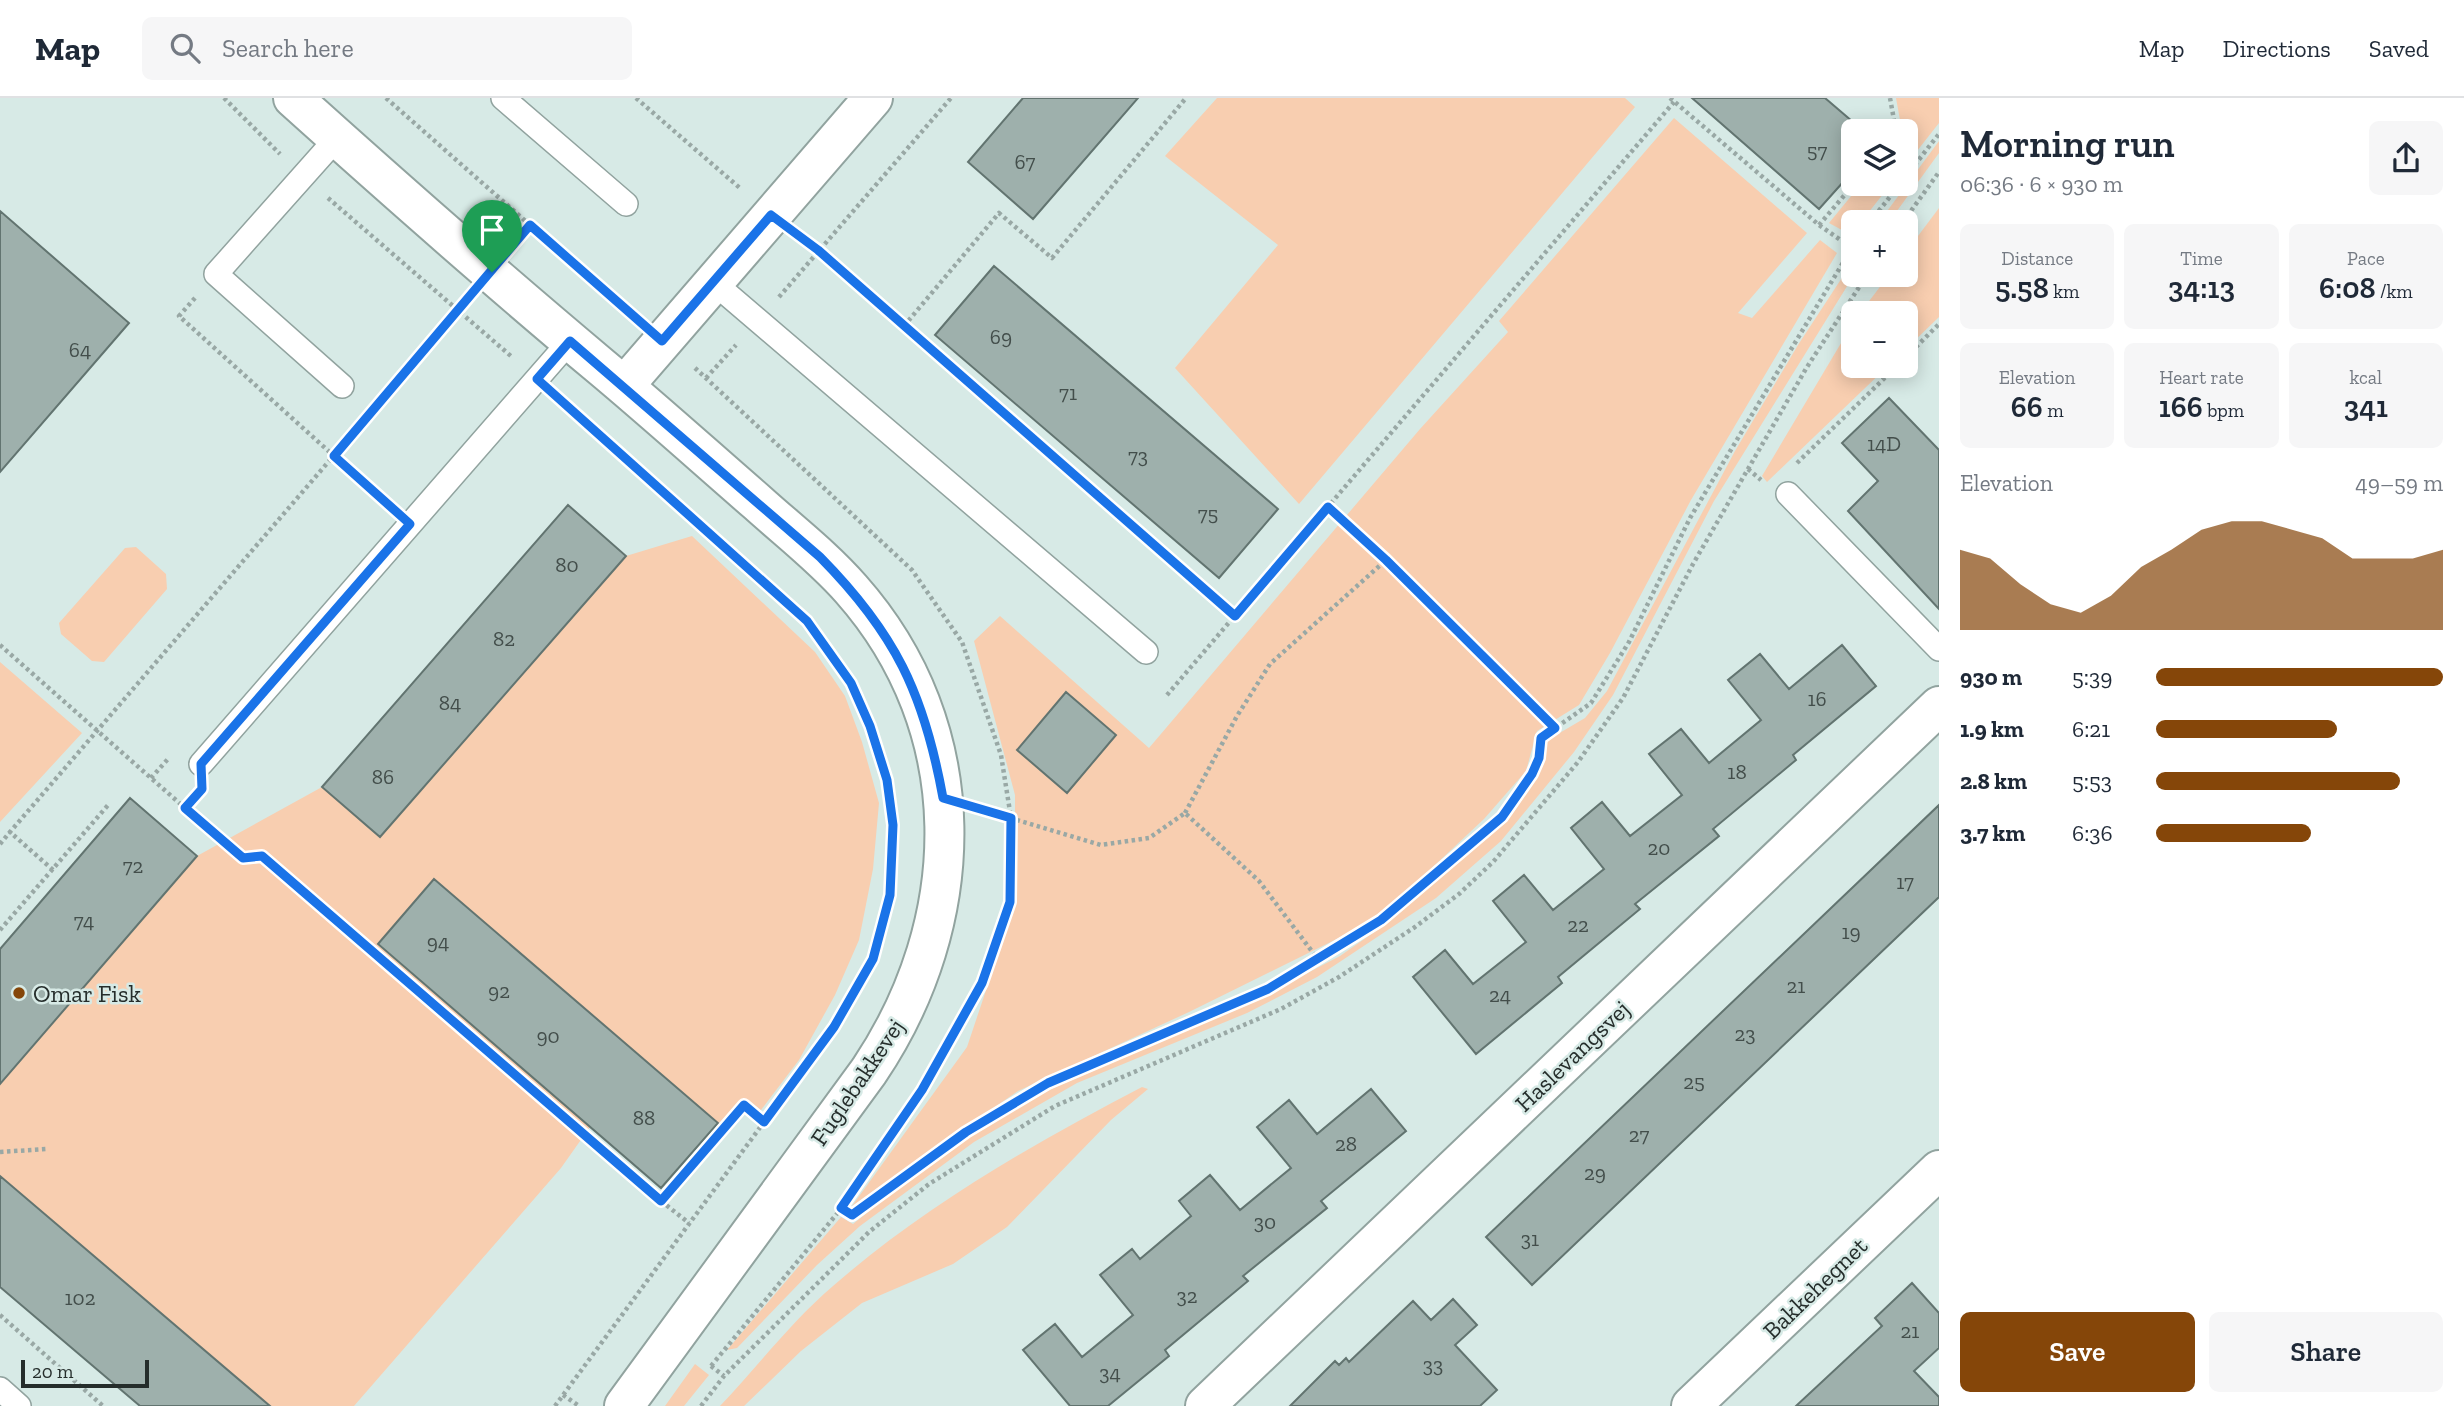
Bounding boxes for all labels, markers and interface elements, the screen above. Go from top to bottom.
search box [142,17,632,80]
text: Map [35,29,100,68]
icon: search [166,29,204,67]
text: Search here [222,32,354,64]
text: Map [2139,34,2185,63]
text: Directions [2223,34,2331,63]
text: Saved [2369,34,2429,63]
map controls [1841,119,1918,378]
button: layers [1841,119,1918,196]
text: Morning run [1960,121,2175,167]
button: share [2369,121,2443,195]
house number: 57 [1807,138,1827,163]
house number: 67 [1014,149,1036,174]
text: 06:36 · 6 × 930 m [1960,170,2123,198]
pin [462,200,522,272]
button: + [1841,210,1918,287]
icon: arrive [473,211,511,249]
text: Distance [2001,247,2073,270]
text: Time [2180,247,2223,270]
text: Pace [2347,247,2385,270]
text: 5.58 [1995,270,2049,306]
text: 34:13 [2168,270,2235,306]
text: 6:08 [2319,270,2376,306]
text: km [2049,280,2079,303]
text: /km [2376,280,2413,303]
button: − [1841,301,1918,378]
house number: 69 [990,324,1012,349]
house number: 64 [69,337,91,362]
text: Elevation [1999,366,2076,389]
text: Heart rate [2159,366,2244,389]
text: kcal [2350,366,2382,389]
house number: 71 [1059,380,1077,405]
text: 66 [2011,389,2043,425]
text: 166 [2159,389,2203,425]
text: 341 [2344,389,2388,425]
text: m [2043,399,2064,422]
text: bpm [2203,399,2244,422]
house number: 14D [1867,431,1901,456]
house number: 73 [1128,443,1148,468]
text: Elevation [1960,469,2053,497]
text: 49–59 m [2355,469,2443,497]
house number: 75 [1198,501,1218,526]
house number: 80 [555,552,579,577]
house number: 82 [493,626,515,651]
text: 930 m [1960,663,2022,691]
text: 5:39 [2072,663,2112,691]
house number: 16 [1807,686,1827,711]
house number: 84 [439,690,461,715]
text: 1.9 km [1960,715,2024,743]
text: 6:21 [2072,715,2110,743]
house number: 18 [1727,759,1747,784]
house number: 86 [372,764,394,789]
text: 2.8 km [1960,767,2027,795]
text: 5:53 [2072,767,2112,795]
text: 3.7 km [1960,819,2025,847]
text: 6:36 [2072,819,2113,847]
house number: 20 [1648,835,1670,860]
house number: 72 [123,853,143,878]
house number: 17 [1896,869,1914,894]
house number: 74 [74,908,94,933]
house number: 22 [1567,912,1589,937]
house number: 19 [1841,919,1861,944]
house number: 94 [427,929,449,954]
house number: 21 [1787,973,1805,998]
house number: 92 [488,978,510,1003]
place label: Omar Fisk [33,979,142,1008]
house number: 24 [1489,982,1511,1007]
marker: Omar Fisk [11,985,27,1001]
street label: Haslevangsvej [1509,994,1635,1118]
street label: Fuglebakkevej [804,1013,910,1151]
house number: 23 [1734,1021,1756,1046]
house number: 90 [536,1023,560,1048]
house number: 25 [1683,1069,1705,1094]
house number: 88 [633,1105,655,1130]
house number: 27 [1629,1122,1649,1147]
house number: 28 [1335,1131,1357,1156]
house number: 29 [1584,1160,1606,1185]
house number: 30 [1254,1209,1276,1234]
house number: 31 [1521,1226,1539,1251]
street label: Bakkehegnet [1757,1231,1873,1345]
house number: 32 [1176,1283,1198,1308]
house number: 102 [65,1285,96,1310]
button: Save [1960,1312,2195,1392]
button: Share [2209,1312,2443,1392]
house number: 21 [1901,1318,1919,1343]
house number: 33 [1423,1352,1443,1377]
scale bar [21,1357,149,1389]
text: 20 m [32,1360,73,1383]
house number: 34 [1099,1360,1121,1385]

